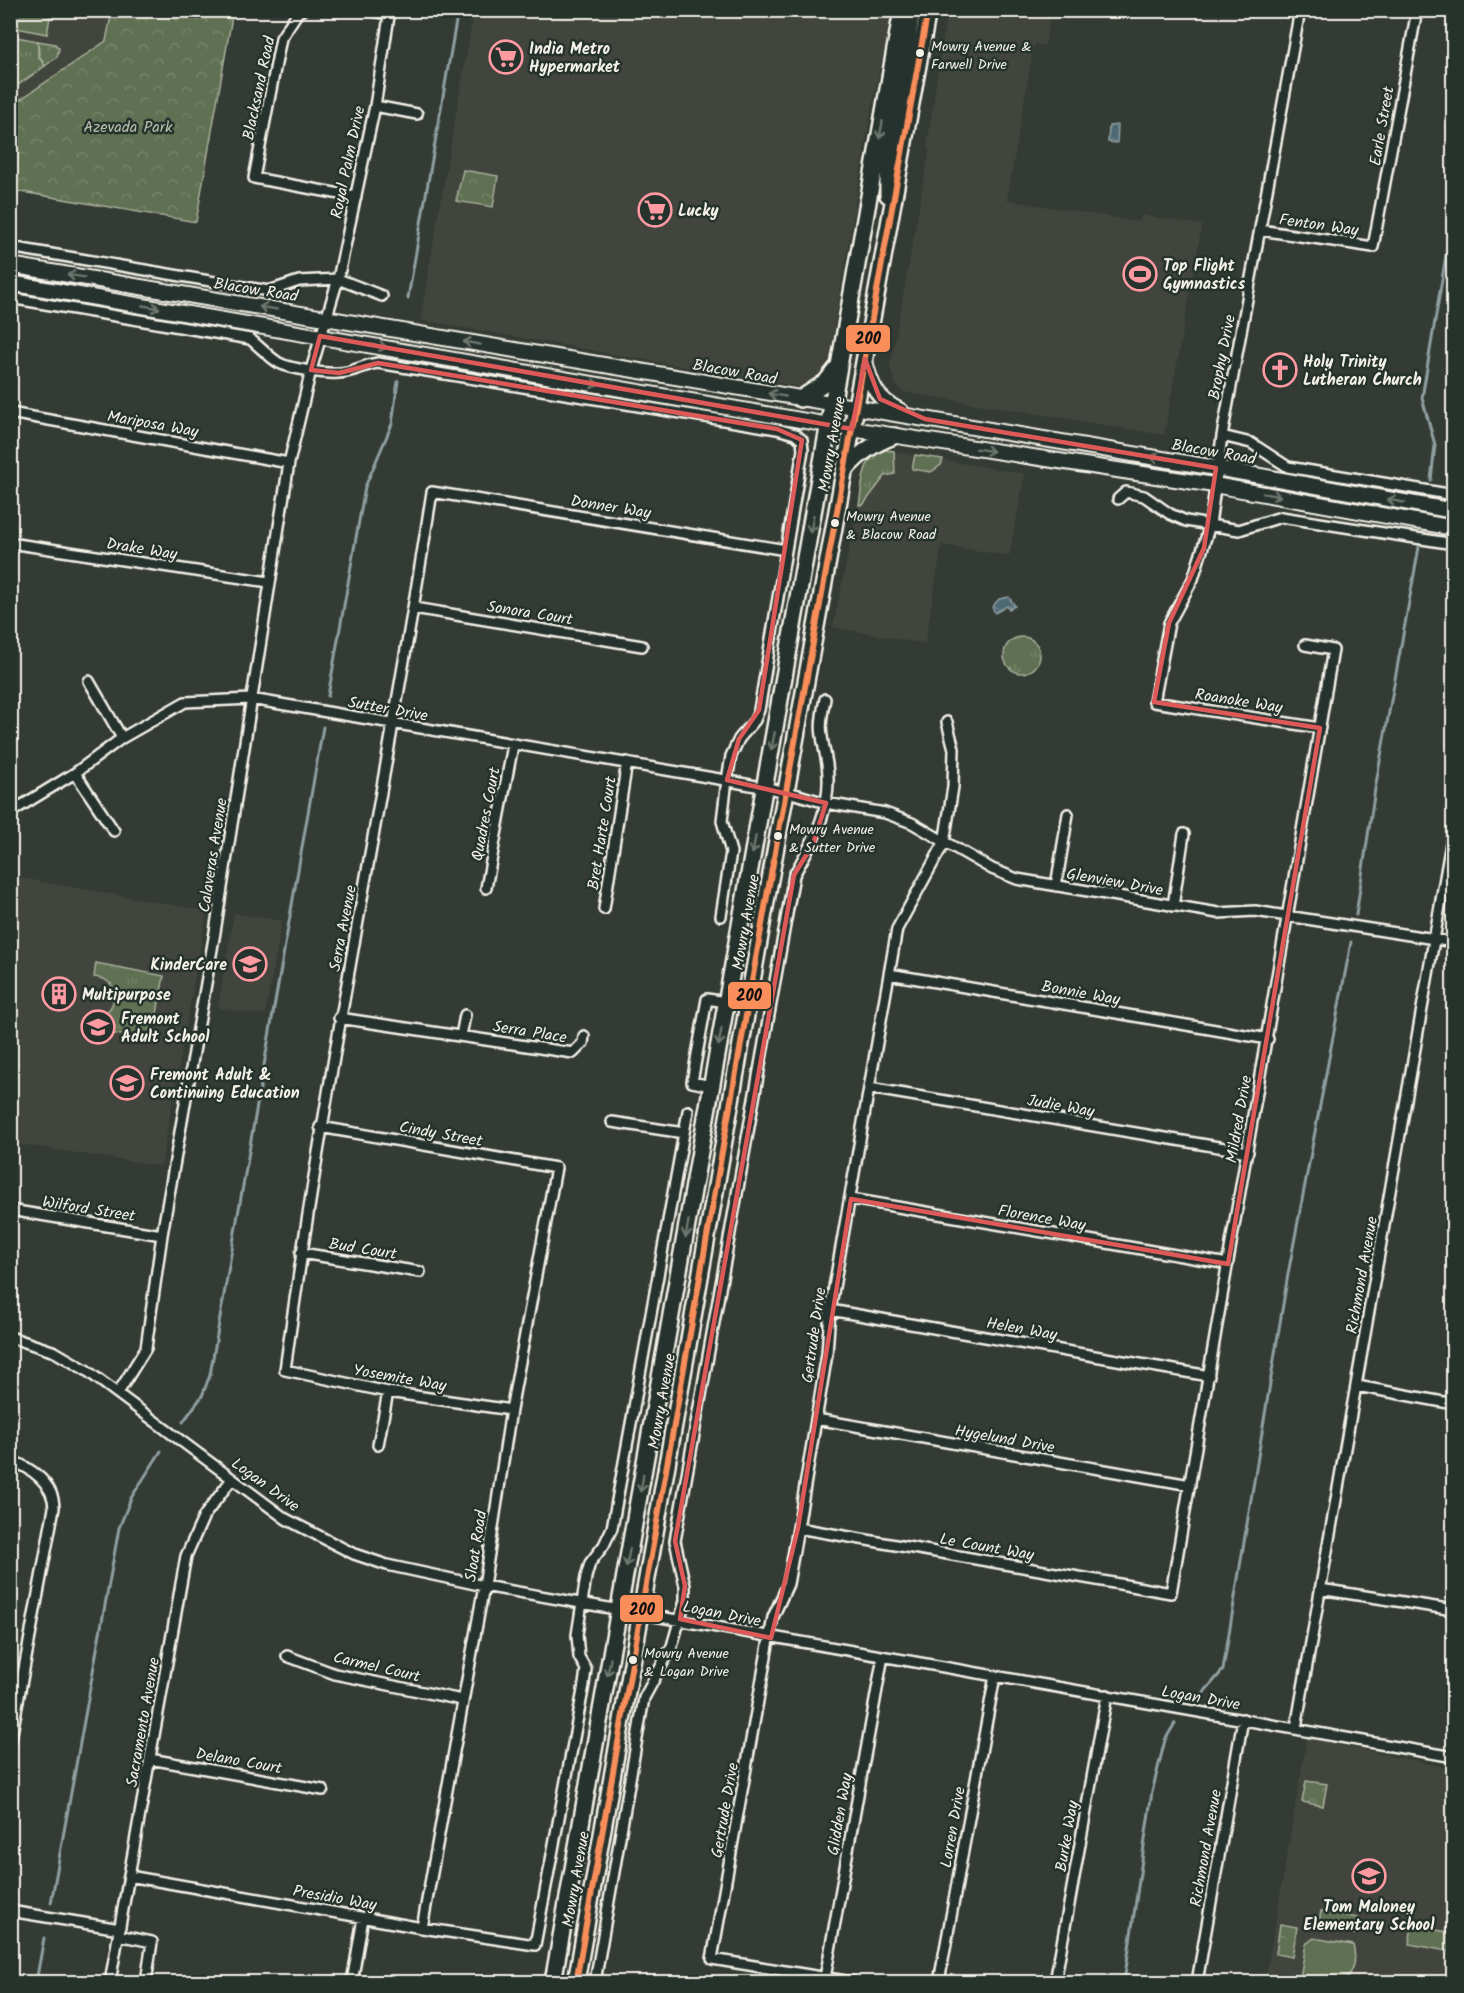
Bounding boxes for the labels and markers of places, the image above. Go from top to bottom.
place label: Mowry Avenue & Farwell Drive [931,36,1031,76]
place label: India Metro Hypermarket [529,37,621,80]
supermarket icon: India Metro Hypermarket [488,39,524,75]
marker: Mowry Avenue & Farwell Drive [914,47,926,59]
supermarket icon: Lucky [637,192,673,228]
place label: Lucky [678,199,719,224]
place label: Top Flight Gymnastics [1163,254,1246,297]
sports icon: Top Flight Gymnastics [1122,256,1158,292]
place label: Holy Trinity Lutheran Church [1303,350,1422,393]
church icon: Holy Trinity Lutheran Church [1262,352,1298,388]
place label: Mowry Avenue & Blacow Road [846,506,937,546]
marker: Mowry Avenue & Blacow Road [829,517,841,529]
place label: Mowry Avenue & Sutter Drive [789,819,876,859]
marker: Mowry Avenue & Sutter Drive [772,830,784,842]
school or university icon: KinderCare [232,946,268,982]
place label: KinderCare [150,953,227,978]
building icon: Multipurpose [41,976,77,1012]
place label: Multipurpose [82,983,171,1008]
place label: Fremont Adult School [121,1007,210,1050]
school or university icon: Fremont Adult School [80,1009,116,1045]
place label: Fremont Adult & Continuing Education [150,1063,300,1106]
school or university icon: Fremont Adult & Continuing Education [109,1065,145,1101]
place label: Mowry Avenue & Logan Drive [644,1643,730,1683]
marker: Mowry Avenue & Logan Drive [627,1654,639,1666]
school or university icon: Tom Maloney Elementary School [1351,1858,1387,1894]
place label: Tom Maloney Elementary School [1304,1895,1435,1938]

